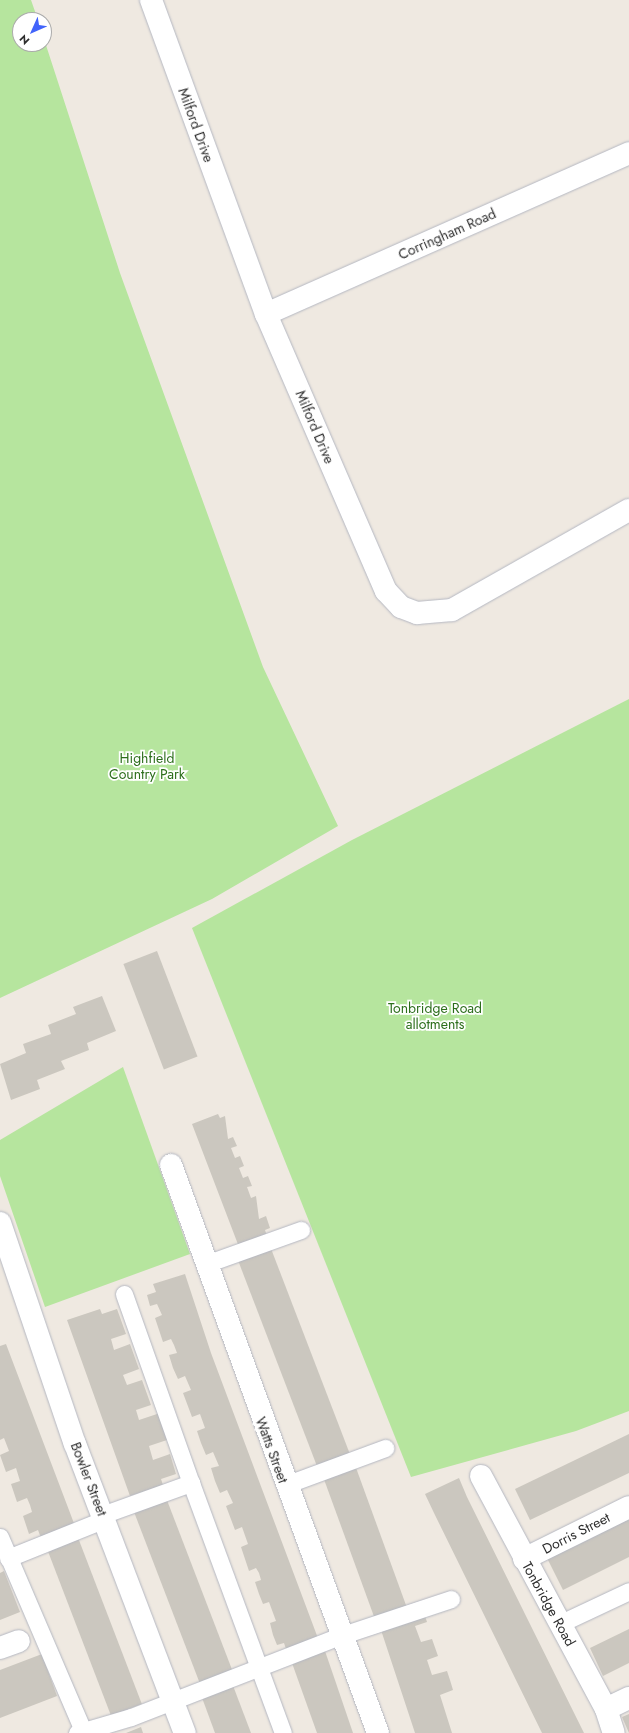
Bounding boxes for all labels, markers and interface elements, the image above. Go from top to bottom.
north arrow [12,12,52,52]
text: N [15,31,33,49]
street label: Milford Drive [175,86,217,164]
street label: Corringham Road [396,205,498,263]
street label: Milford Drive [292,388,338,466]
park label: Highfield Country Park [109,750,185,782]
park label: Tonbridge Road allotments [388,1000,482,1032]
street label: Watts Street [252,1415,292,1485]
street label: Bowler Street [67,1440,111,1518]
street label: Dorris Street [539,1509,613,1557]
street label: Tonbridge Road [519,1559,579,1649]

